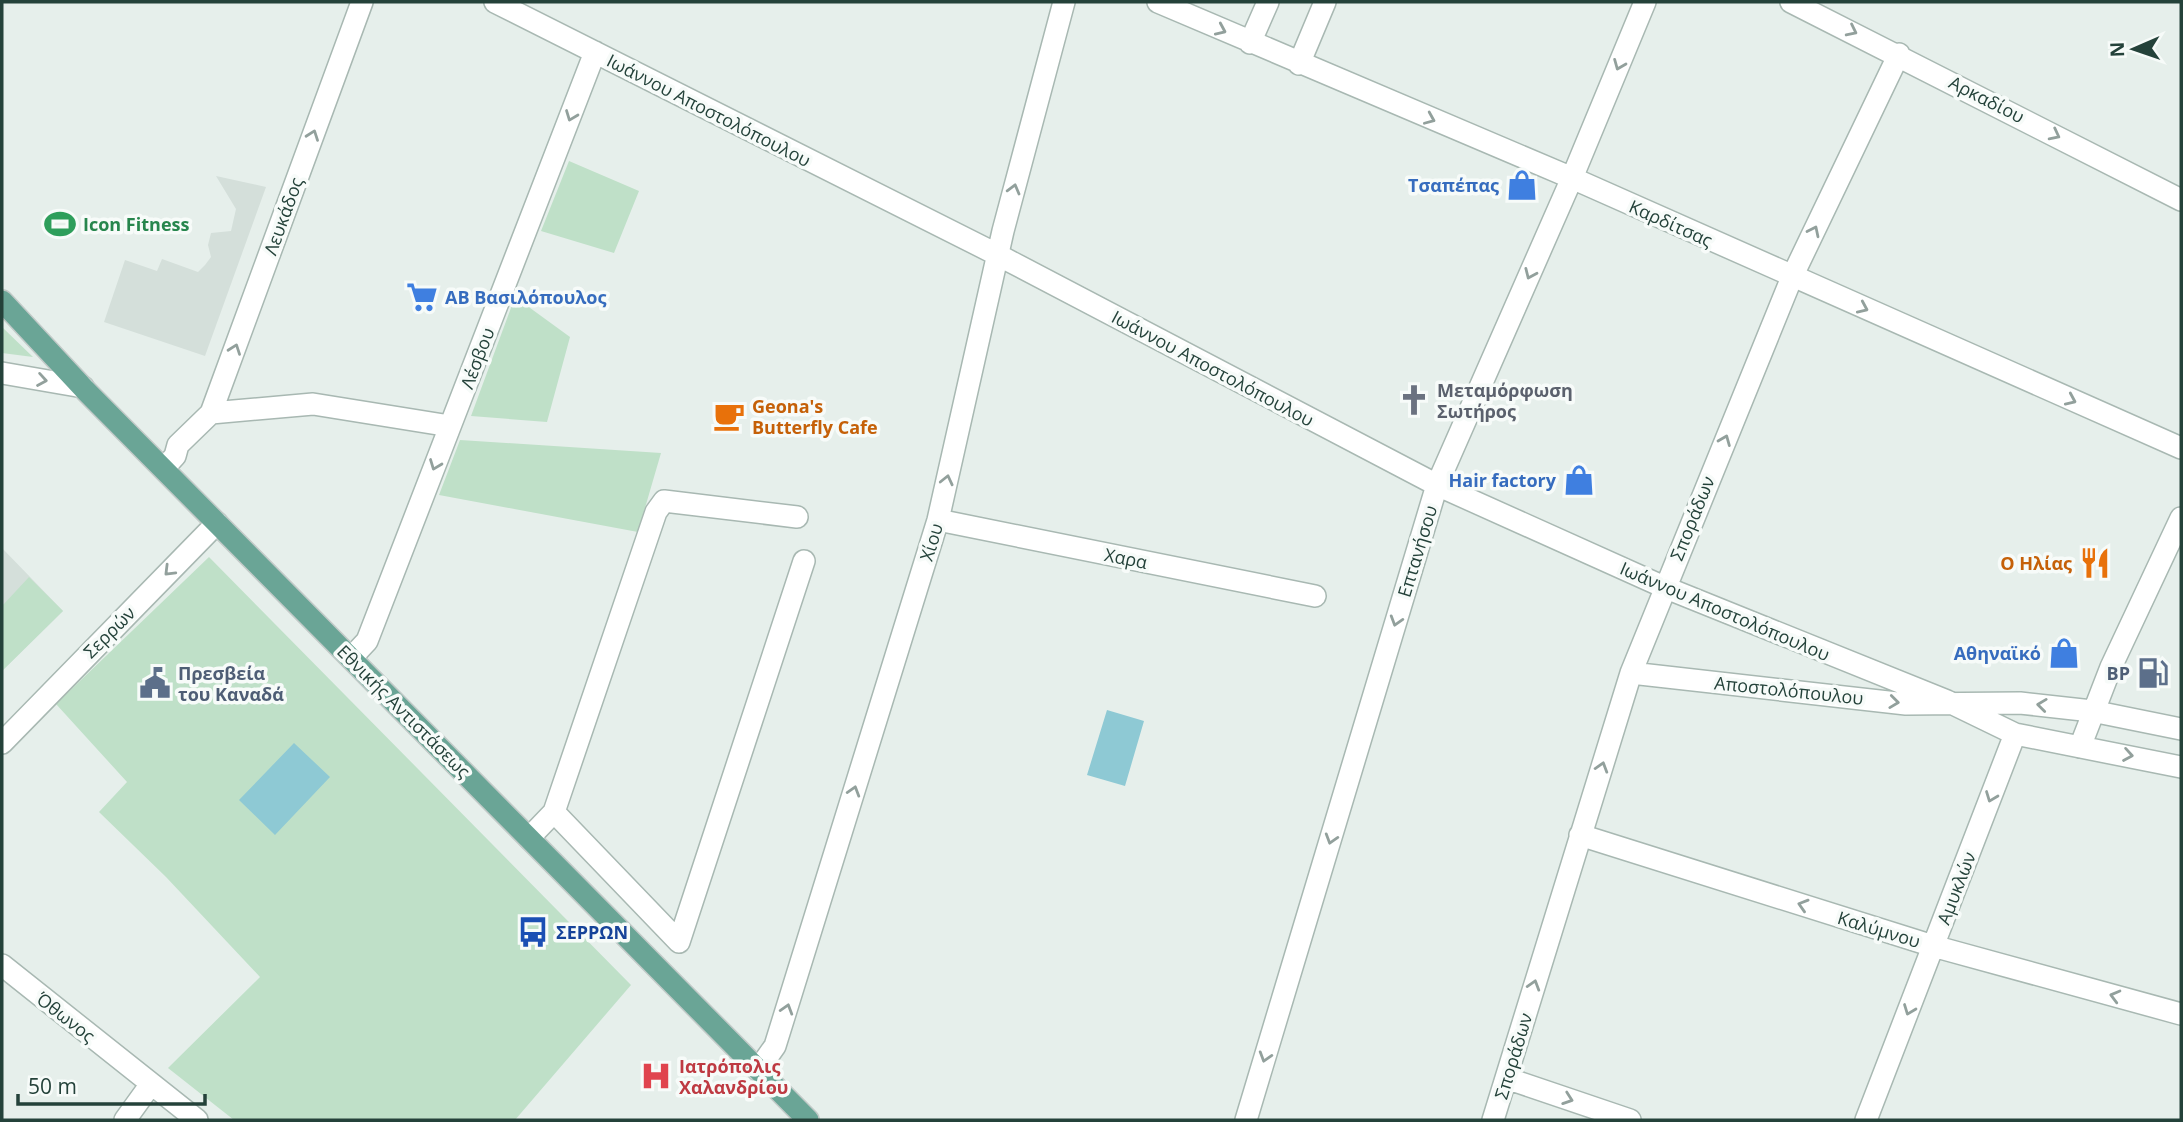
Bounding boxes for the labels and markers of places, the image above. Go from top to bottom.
shop icon: Τσαπέπας [1505,168,1539,202]
place label: Τσαπέπας [1408,173,1499,197]
sports icon: Icon Fitness [43,207,77,241]
place label: Icon Fitness [83,212,189,236]
supermarket icon: ΑΒ Βασιλόπουλος [405,280,439,314]
place label: ΑΒ Βασιλόπουλος [445,285,606,309]
place label: Μεταμόρφωση Σωτήρος [1437,378,1573,423]
church icon: Μεταμόρφωση Σωτήρος [1397,383,1431,417]
place label: Geona's Butterfly Cafe [752,394,878,439]
cafe icon: Geona's Butterfly Cafe [712,399,746,433]
shop icon: Hair factory [1562,463,1596,497]
place label: Hair factory [1449,468,1557,492]
restaurant icon: Ο Ηλίας [2078,546,2112,580]
place label: Ο Ηλίας [2000,551,2072,575]
shop icon: Αθηναϊκό [2047,636,2081,670]
place label: Αθηναϊκό [1954,641,2041,665]
fuel station icon: BP [2136,656,2170,690]
place label: Πρεσβεία του Καναδά [178,661,284,706]
place label: BP [2107,661,2130,685]
public building icon: Πρεσβεία του Καναδά [138,666,172,700]
bus stop icon: ΣΕΡΡΩΝ [516,915,550,949]
place label: ΣΕΡΡΩΝ [556,920,628,944]
place label: Ιατρόπολις Χαλανδρίου [679,1054,788,1099]
hospital icon: Ιατρόπολις Χαλανδρίου [639,1059,673,1093]

